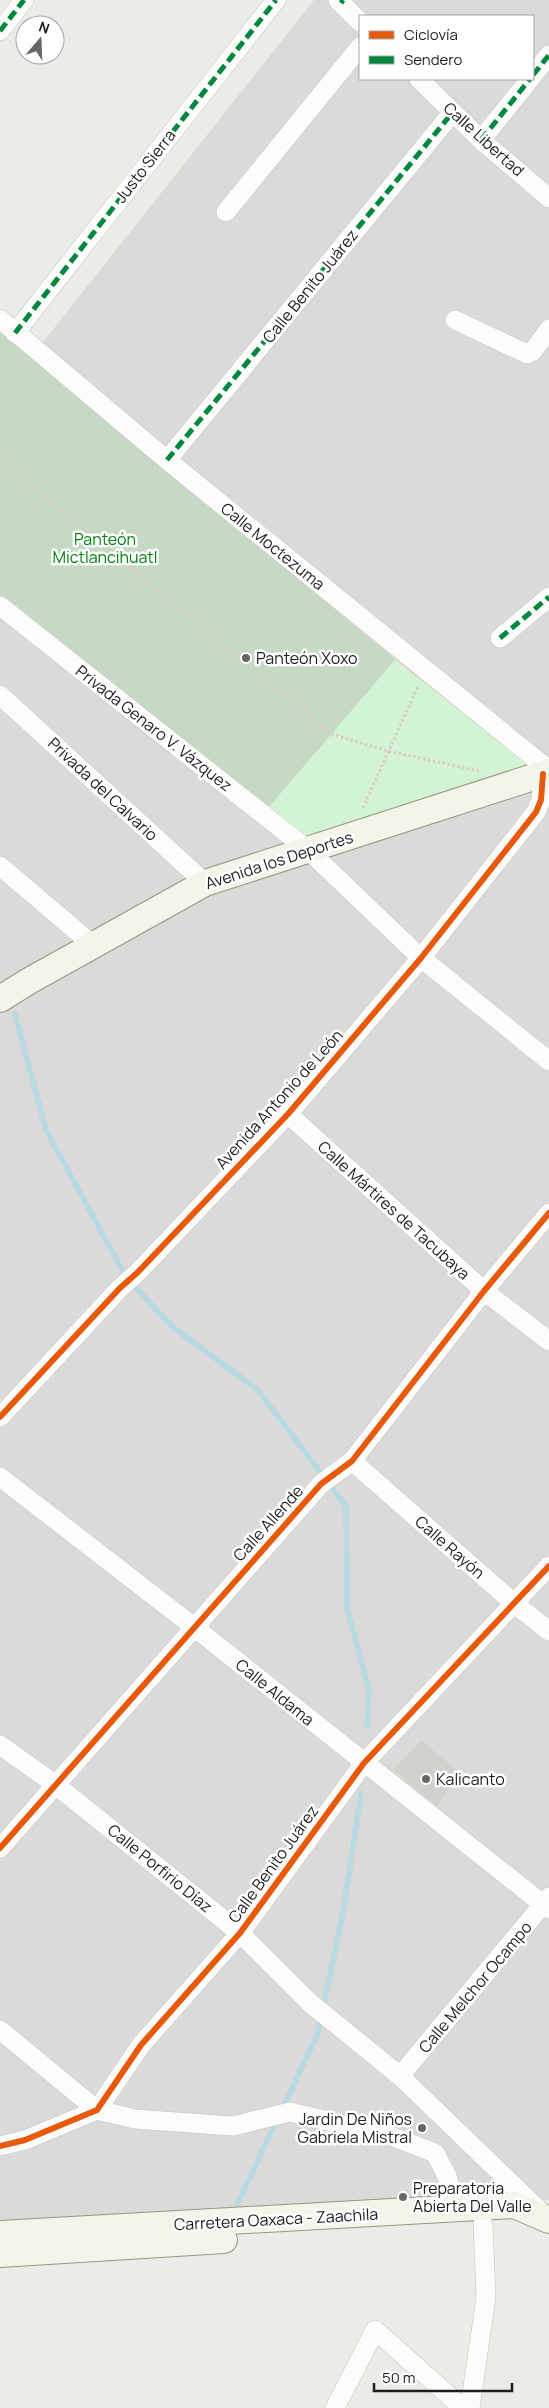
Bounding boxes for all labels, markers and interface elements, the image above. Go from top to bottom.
north arrow [15,15,65,65]
legend [359,15,534,80]
text: N [37,17,52,38]
text: Ciclovía [404,24,458,45]
text: Sendero [404,49,463,70]
street label: Calle Libertad [439,97,529,181]
street label: Justo Sierra [110,125,180,207]
street label: Calle Benito Juárez [257,224,363,348]
street label: Calle Moctezuma [216,497,330,595]
park label: Panteón Mictlancihuatl [53,528,157,568]
place label: Panteón Xoxo [256,647,358,669]
marker: Panteón Xoxo [240,652,252,664]
street label: Privada Genaro V. Vázquez [71,660,237,796]
street label: Privada del Calvario [43,732,163,846]
street label: Avenida los Deportes [202,826,356,894]
street label: Avenida Antonio de León [210,1024,348,1174]
street label: Calle Mártires de Tacubaya [313,1136,475,1284]
street label: Calle Allende [228,1480,308,1566]
street label: Calle Rayón [410,1511,490,1583]
street label: Calle Aldama [231,1654,319,1730]
place label: Kalicanto [436,1768,505,1790]
marker: Kalicanto [420,1773,432,1785]
street label: Calle Benito Juárez [223,1801,323,1927]
street label: Calle Porfirio Díaz [103,1819,217,1917]
street label: Calle Melchor Ocampo [413,1917,537,2057]
place label: Jardin De Niños Gabriela Mistral [298,2108,412,2148]
marker: Jardin De Niños Gabriela Mistral [416,2122,428,2134]
place label: Preparatoria Abierta Del Valle [413,2177,532,2217]
marker: Preparatoria Abierta Del Valle [397,2191,409,2203]
street label: Carretera Oaxaca - Zaachila [173,2203,379,2235]
scale bar [374,2360,512,2392]
text: 50 m [382,2367,416,2388]

